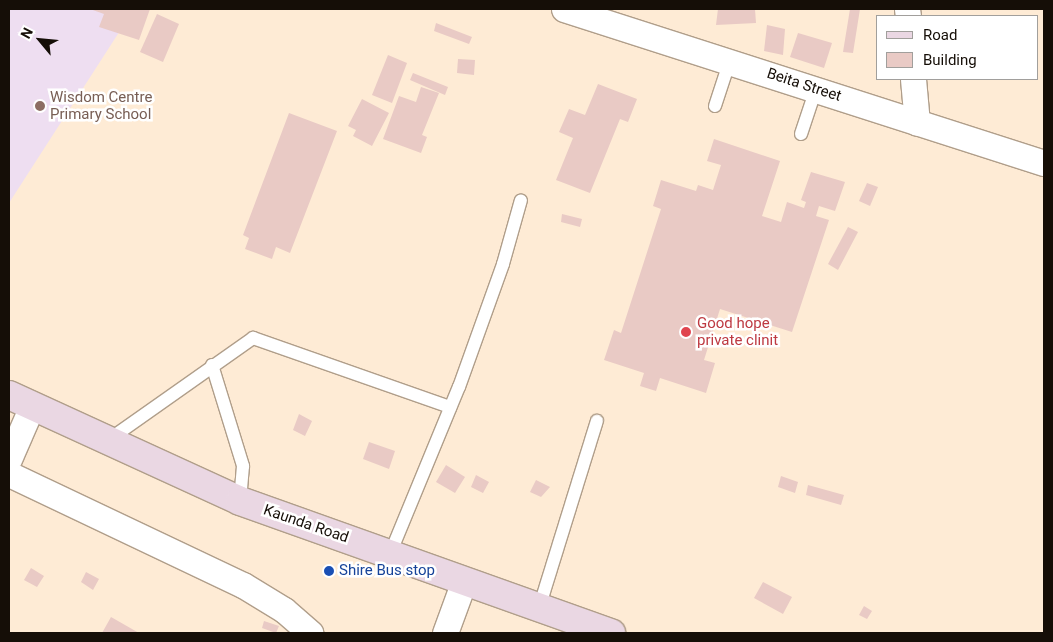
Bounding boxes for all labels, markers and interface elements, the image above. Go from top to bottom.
north arrow [15,15,65,65]
legend [876,15,1038,80]
text: N [17,25,36,41]
text: Road [923,26,957,44]
text: Building [923,51,977,69]
street label: Beita Street [764,64,844,106]
place label: Wisdom Centre Primary School [50,88,152,123]
marker: Wisdom Centre Primary School [34,100,46,112]
place label: Good hope private clinit [697,314,778,349]
marker: Good hope private clinit [679,325,693,339]
street label: Kaunda Road [261,501,351,547]
place label: Shire Bus stop [339,562,435,580]
marker: Shire Bus stop [323,565,335,577]

